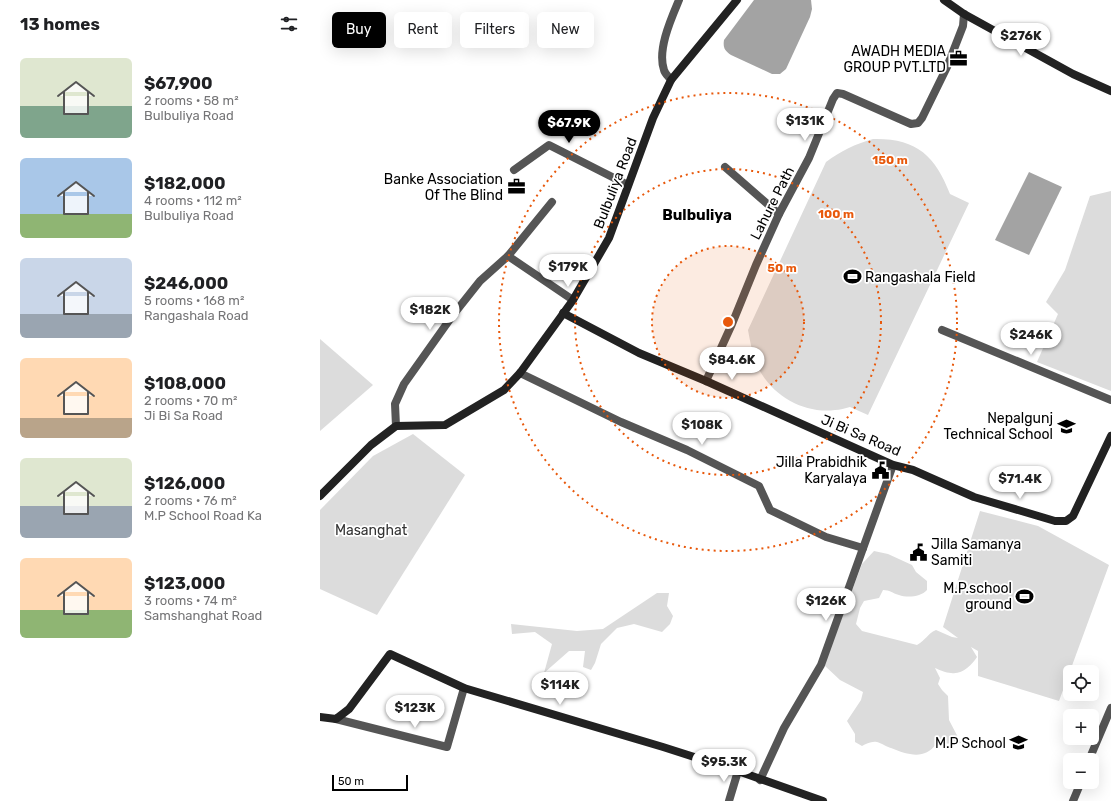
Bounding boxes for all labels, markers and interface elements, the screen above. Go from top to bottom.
chip: Buy [332,12,386,48]
chip: Rent [394,12,452,48]
chip: Filters [460,12,529,48]
chip: New [537,12,594,48]
icon: filters [278,13,300,35]
text: 13 homes [20,14,100,34]
pin: $276K [993,23,1049,57]
text: $276K [1000,28,1042,43]
place label: AWADH MEDIA GROUP PVT.LTD [843,43,947,76]
office icon: AWADH MEDIA GROUP PVT.LTD [949,49,969,69]
text: $67,900 [144,73,213,93]
icon: home [52,74,100,122]
text: 2 rooms · 58 m² [144,93,239,108]
text: Bulbuliya Road [144,108,234,123]
pin: $131K [777,108,833,142]
pin: $67.9K [536,110,602,144]
text: $131K [786,113,824,128]
text: $67.9K [547,115,591,130]
street label: Bulbuliya Road [590,135,641,231]
text: 150 m [872,153,908,167]
street label: Lahure Path [747,164,798,243]
place label: Banke Association Of The Blind [384,171,503,204]
text: $182,000 [144,173,226,193]
icon: home [52,174,100,222]
office icon: Banke Association Of The Blind [506,177,526,197]
text: 4 rooms · 112 m² [144,193,242,208]
district label: Bulbuliya [662,206,732,224]
text: 100 m [818,207,854,221]
text: Bulbuliya Road [144,208,234,223]
pin: $179K [540,254,596,288]
text: $179K [548,259,588,274]
text: 50 m [767,261,797,275]
sports icon: Rangashala Field [842,267,862,287]
place label: Rangashala Field [865,269,976,286]
text: $246,000 [144,273,228,293]
icon: home [52,274,100,322]
text: 5 rooms · 168 m² [144,293,244,308]
pin: $182K [402,297,458,331]
text: $182K [409,302,451,317]
text: Rangashala Road [144,308,249,323]
centre of rings [721,315,735,329]
pin: $246K [1003,322,1059,356]
text: $246K [1009,327,1053,342]
pin: $84.6K [699,347,765,381]
text: $84.6K [709,352,755,367]
text: $108,000 [144,373,226,393]
icon: home [52,374,100,422]
text: 2 rooms · 70 m² [144,393,238,408]
text: Ji Bi Sa Road [144,408,223,423]
place label: Nepalgunj Technical School [944,410,1053,443]
street label: Ji Bi Sa Road [818,411,903,460]
pin: $108K [674,412,730,446]
school or university icon: Nepalgunj Technical School [1056,416,1076,436]
text: $108K [681,417,723,432]
place label: Jilla Prabidhik Karyalaya [776,454,868,487]
public building icon: Jilla Prabidhik Karyalaya [870,460,890,480]
pin: $71.4K [987,466,1053,500]
text: $71.4K [998,471,1042,486]
text: $126,000 [144,473,225,493]
icon: home [52,474,100,522]
text: 2 rooms · 76 m² [144,493,237,508]
text: M.P School Road Ka [144,508,262,523]
park label: Masanghat [335,522,408,539]
place label: Jilla Samanya Samiti [931,536,1021,569]
public building icon: Jilla Samanya Samiti [908,542,928,562]
text: $123,000 [144,573,225,593]
icon: home [52,574,100,622]
place label: M.P.school ground [943,580,1012,613]
sports icon: M.P.school ground [1015,586,1035,606]
pin: $126K [798,588,854,622]
text: 3 rooms · 74 m² [144,593,237,608]
text: $126K [806,593,846,608]
text: Samshanghat Road [144,608,262,623]
map controls [1063,665,1099,789]
button: locate [1063,665,1099,701]
pin: $114K [532,672,588,706]
text: $114K [540,677,580,692]
pin: $123K [387,695,443,729]
text: $123K [395,700,435,715]
button: + [1063,709,1099,745]
school or university icon: M.P School [1009,733,1029,753]
place label: M.P School [935,735,1006,752]
pin: $95.3K [691,749,757,783]
button: − [1063,753,1099,789]
text: $95.3K [701,754,747,769]
scale bar [332,773,408,792]
text: 50 m [338,775,364,788]

